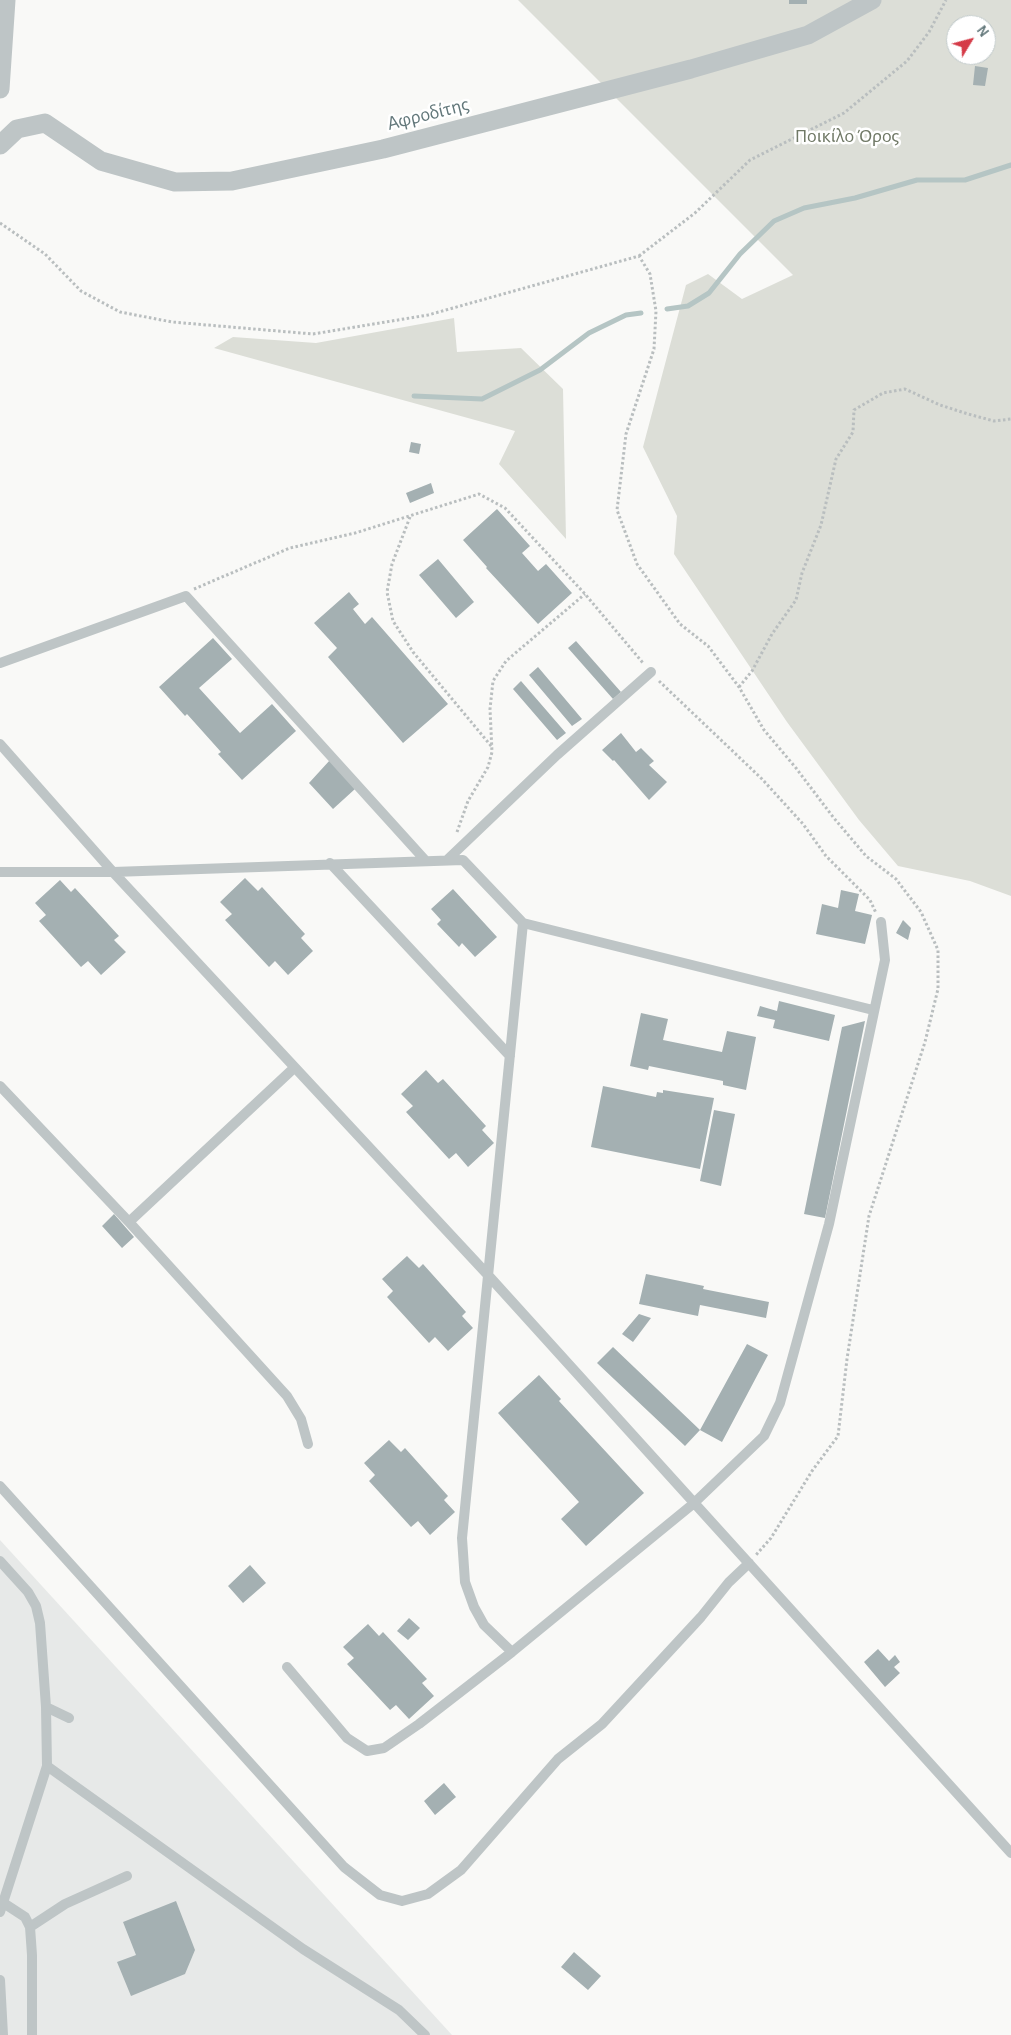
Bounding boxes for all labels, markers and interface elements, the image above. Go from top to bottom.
north arrow [946,15,996,65]
text: N [974,23,991,40]
street label: Αφροδίτης [385,92,471,136]
park label: Ποικίλο Όρος [795,124,899,148]

